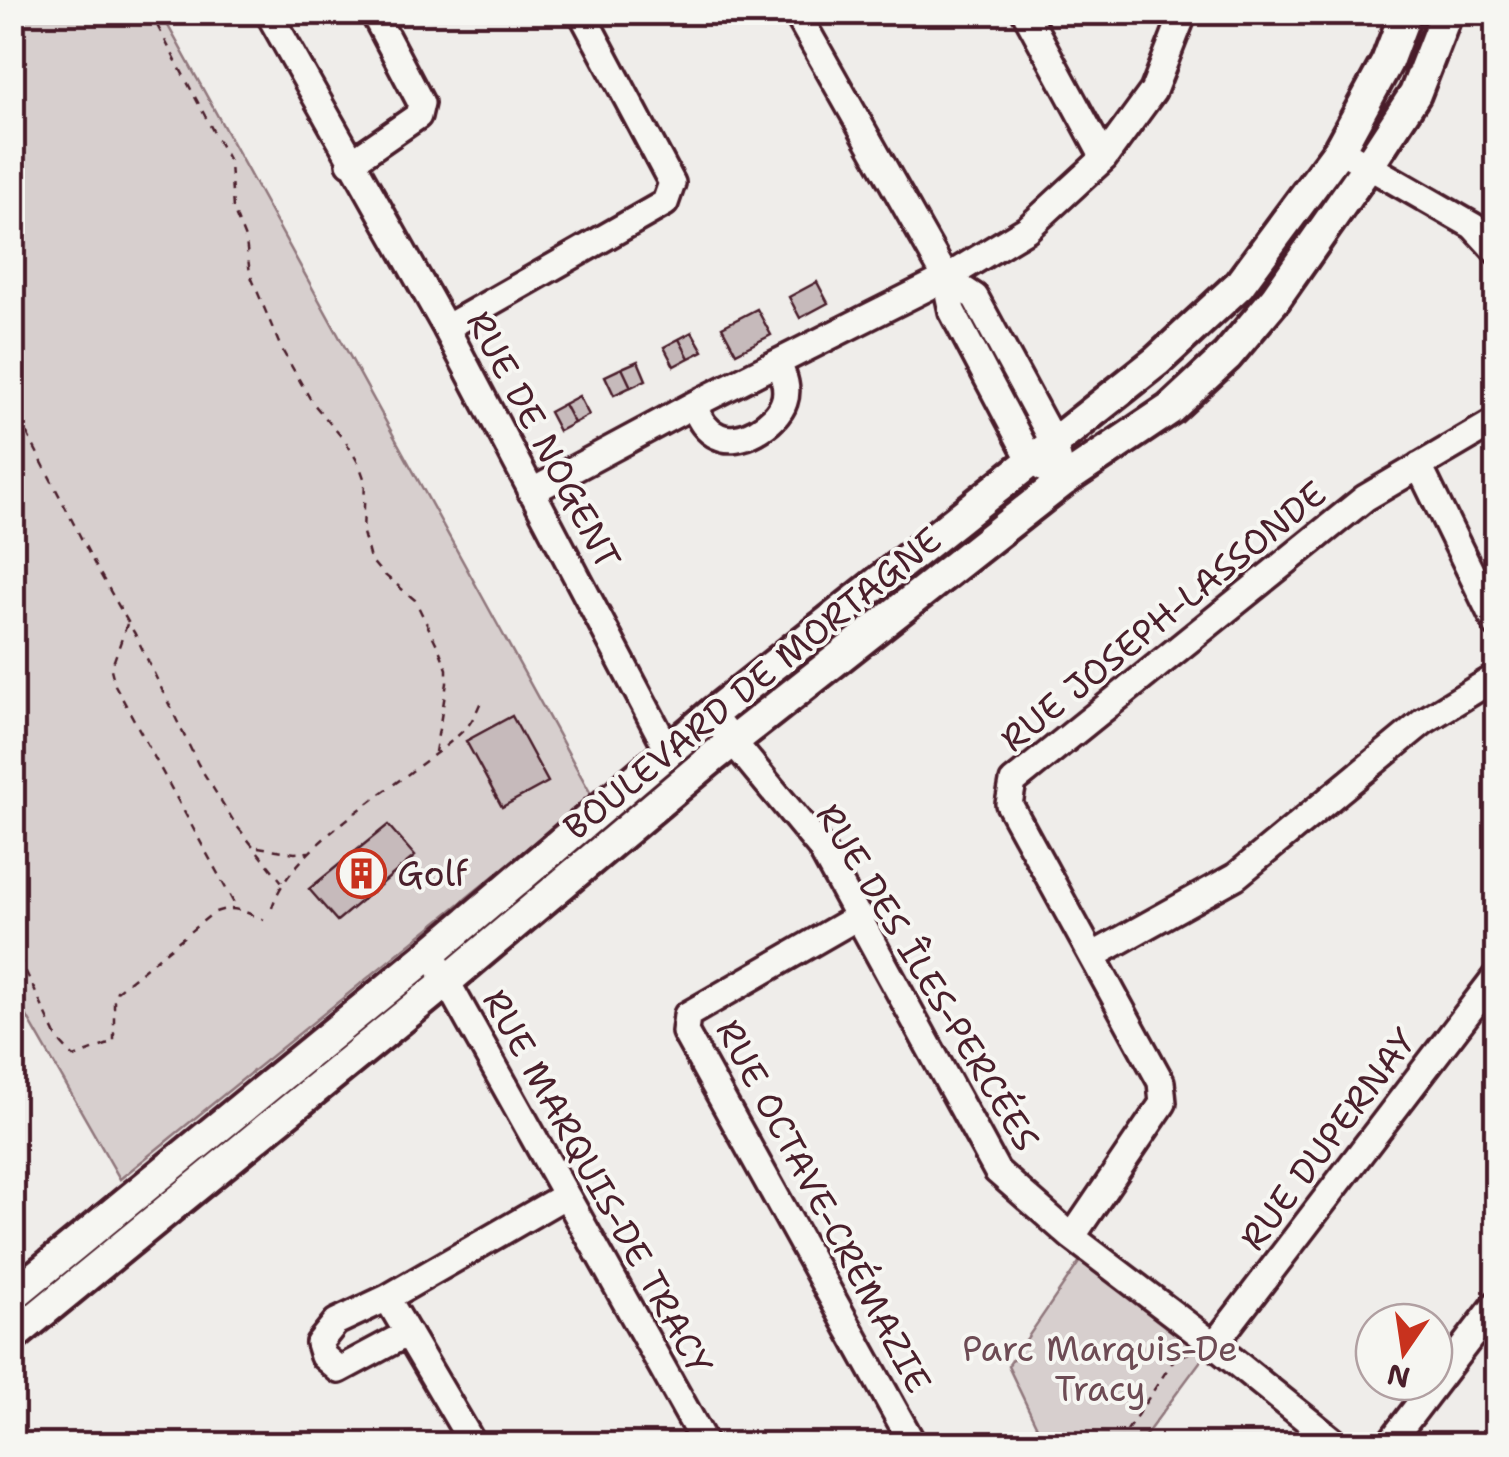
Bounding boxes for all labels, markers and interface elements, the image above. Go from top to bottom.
street label: RUE DE NOGENT [456,303,632,577]
street label: RUE JOSEPH-LASSONDE [990,470,1336,762]
street label: BOULEVARD DE MORTAGNE [553,516,951,850]
street label: RUE DES ÎLES-PERCÉES [806,795,1050,1159]
building icon: Golf [336,847,388,899]
place label: Golf [397,850,469,897]
street label: RUE MARQUIS-DE TRACY [472,981,724,1383]
street label: RUE OCTAVE-CRÉMAZIE [706,1011,942,1401]
street label: RUE DUPERNAY [1229,1018,1427,1260]
north arrow [1354,1302,1454,1402]
park label: Parc Marquis-De Tracy [962,1325,1238,1412]
text: N [1383,1355,1413,1397]

